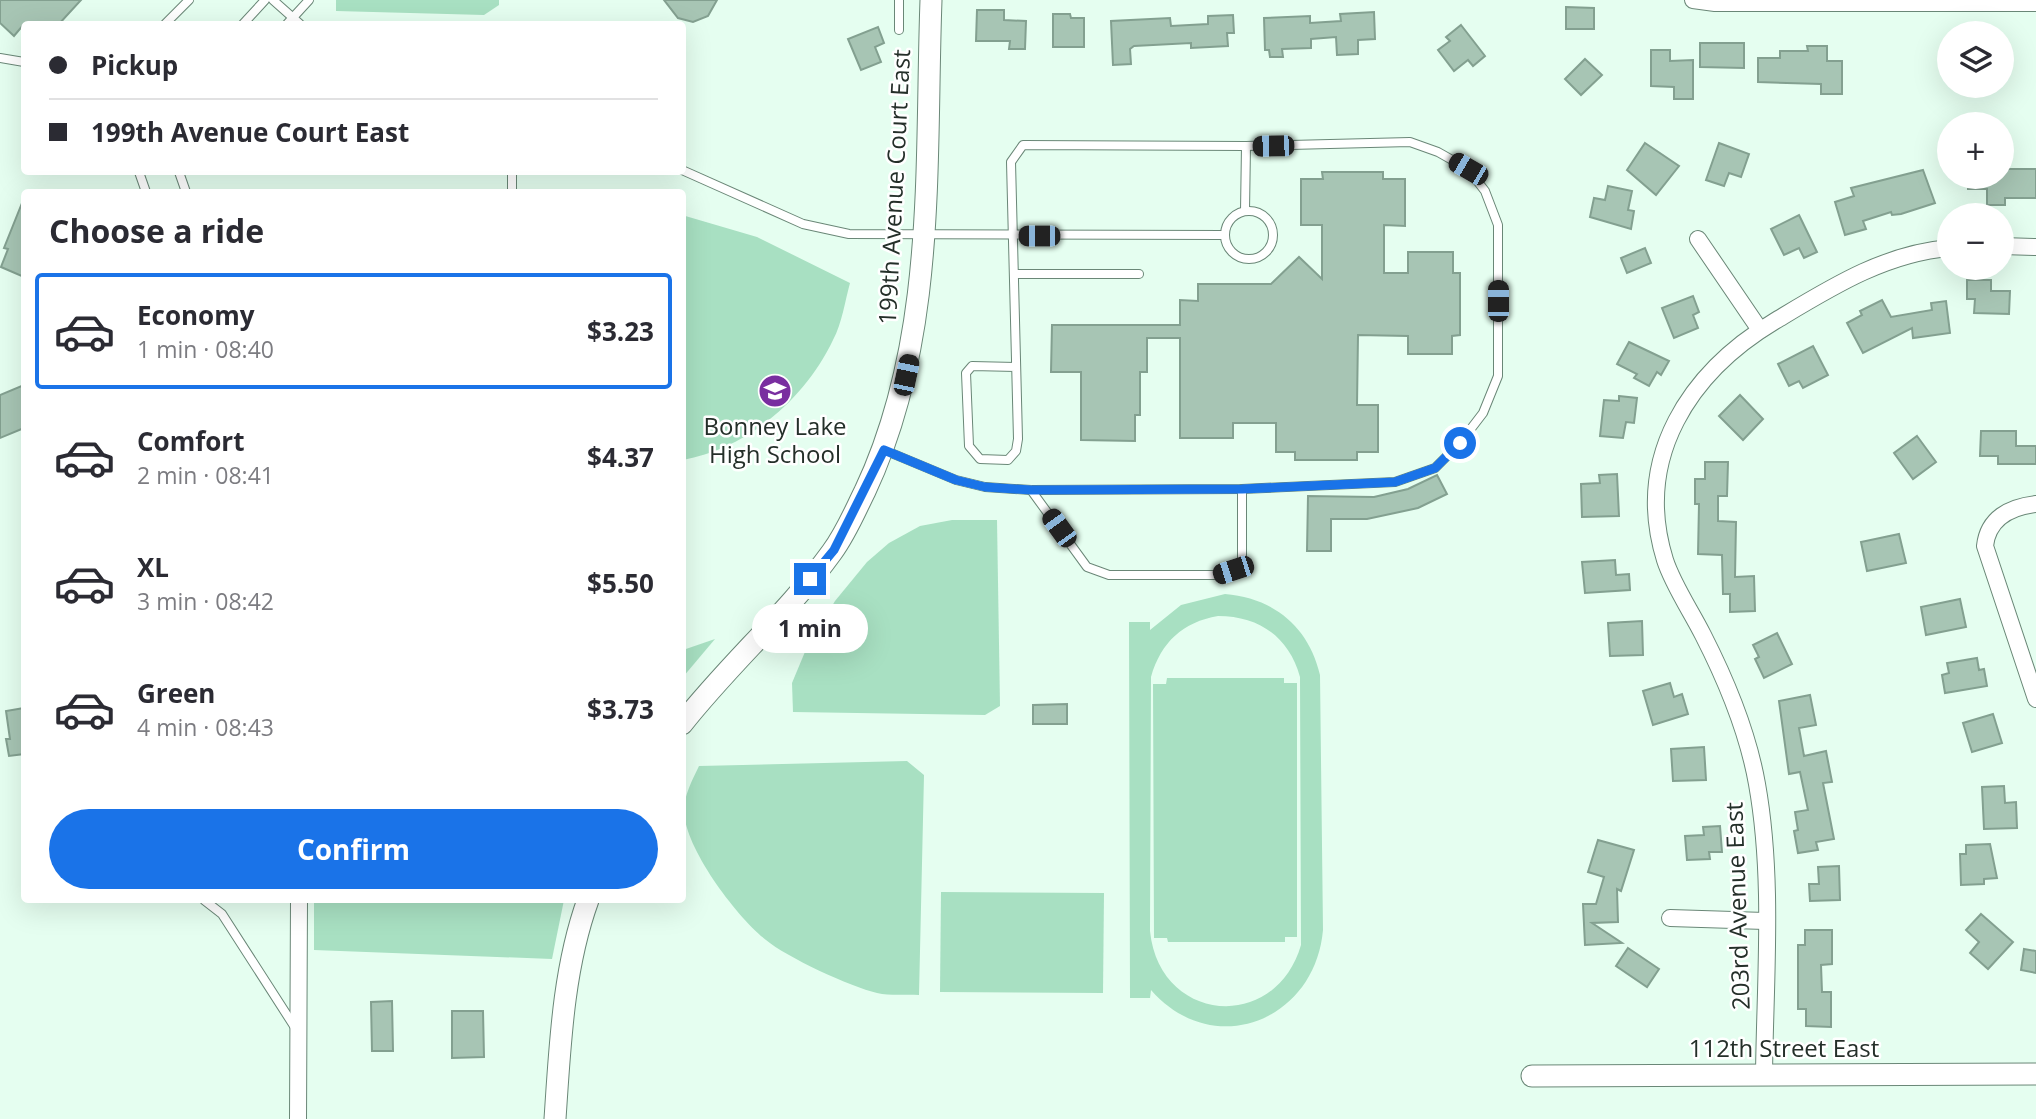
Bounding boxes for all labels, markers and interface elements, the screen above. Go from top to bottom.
map controls [1937,21,2014,280]
button: layers [1937,21,2014,98]
text: Pickup [91,47,178,83]
street label: 199th Avenue Court East [870,48,917,326]
button: + [1937,112,2014,189]
text: 199th Avenue Court East [91,114,409,150]
car [1252,135,1295,157]
car [1445,149,1492,189]
button: − [1937,203,2014,280]
text: Choose a ride [49,209,264,252]
car [1019,226,1061,247]
car [1488,280,1509,322]
text: Economy [137,297,255,333]
icon: car [53,300,116,363]
text: $3.23 [587,313,654,349]
text: 1 min · 08:40 [137,333,274,365]
car [892,352,921,398]
school or university icon: Bonney Lake High School [756,372,794,410]
place label: Bonney Lake High School [703,409,847,470]
text: Comfort [137,423,244,459]
icon: car [53,426,116,489]
route start [1444,427,1476,459]
text: $4.37 [587,439,654,475]
text: 2 min · 08:41 [137,459,274,491]
car [1039,505,1080,551]
text: XL [137,549,169,585]
icon: car [53,552,116,615]
car [1210,554,1257,586]
route end [794,563,826,595]
text: $5.50 [587,565,654,601]
text: 3 min · 08:42 [137,585,274,617]
callout: 1 min [752,604,868,652]
text: 1 min [778,612,842,644]
text: Green [137,675,215,711]
icon: car [53,678,116,741]
text: $3.73 [587,691,654,727]
text: 4 min · 08:43 [137,711,274,743]
street label: 203rd Avenue East [1716,801,1757,1011]
button: Confirm [49,809,658,889]
street label: 112th Street East [1689,1031,1879,1064]

